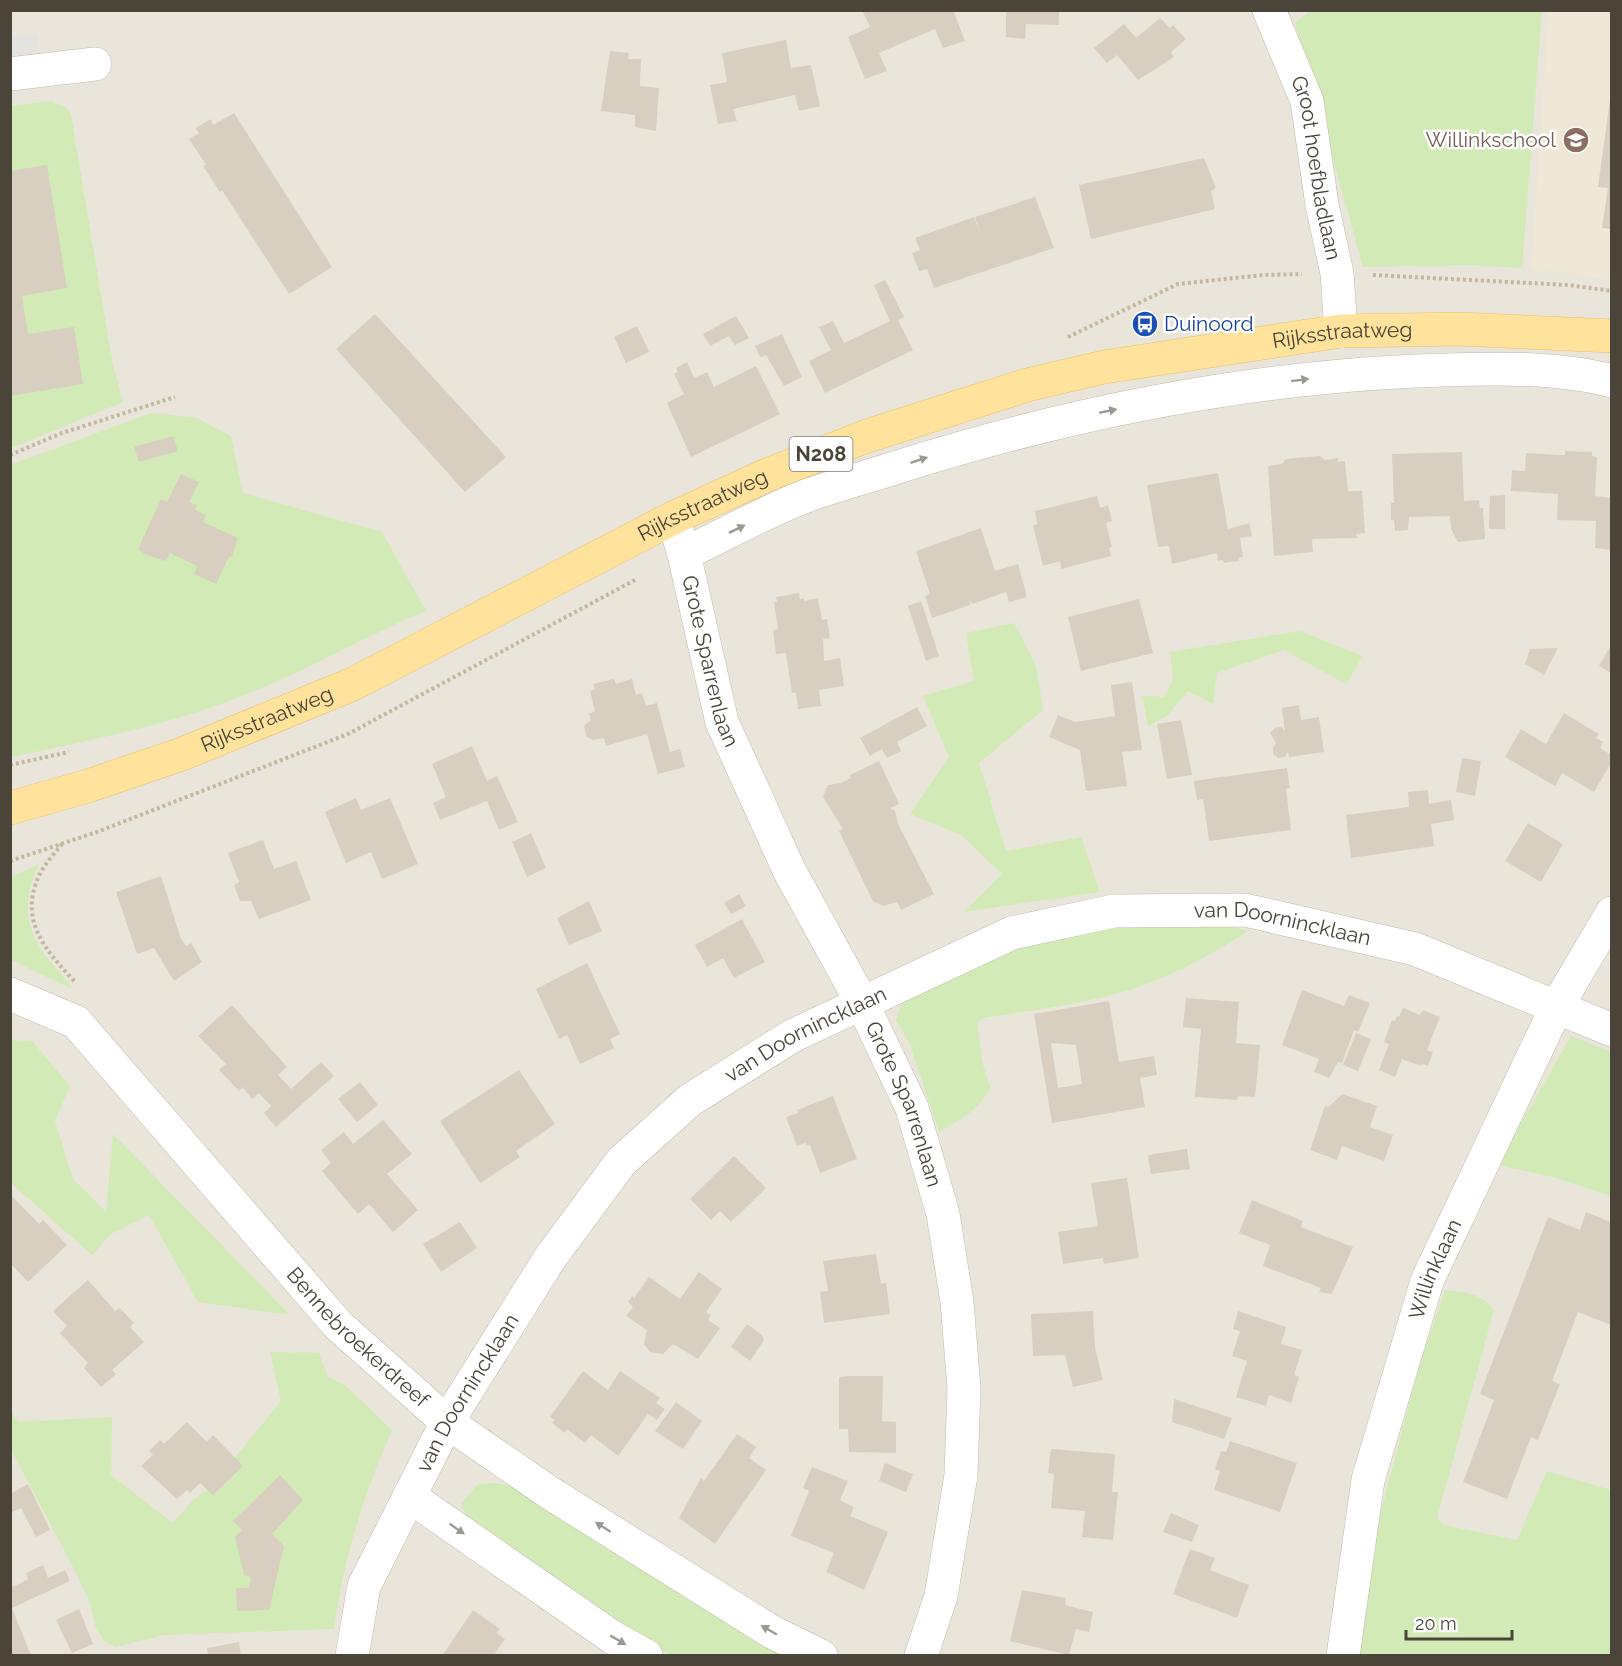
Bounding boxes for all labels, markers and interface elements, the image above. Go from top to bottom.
street label: Groot hoefbladlaan [1286,72,1347,262]
school or university icon: Willinkschool [1561,125,1591,155]
place label: Willinkschool [1425,127,1556,152]
bus stop icon: Duinoord [1130,309,1160,339]
place label: Duinoord [1164,311,1253,336]
street label: Rijksstraatweg [1270,317,1412,353]
one-way arrow [1291,375,1310,385]
one-way arrow [1099,406,1118,415]
road number: N208 [790,437,852,471]
one-way arrow [910,455,928,464]
street label: Rijksstraatweg [633,463,771,546]
one-way arrow [729,524,746,533]
street label: Grote Sparrenlaan [677,573,745,751]
street label: Rijksstraatweg [197,681,336,757]
street label: van Doornincklaan [1194,897,1373,950]
street label: van Doornincklaan [720,981,890,1087]
street label: Grote Sparrenlaan [861,1017,947,1190]
street label: Willinklaan [1403,1215,1467,1323]
street label: Bennebroekerdreef [282,1262,435,1413]
street label: van Doornincklaan [411,1309,524,1476]
one-way arrow [595,1521,612,1532]
one-way arrow [449,1523,465,1535]
scale bar [1406,1603,1512,1641]
text: 20 m [1415,1613,1457,1634]
one-way arrow [761,1624,777,1635]
one-way arrow [610,1634,626,1645]

